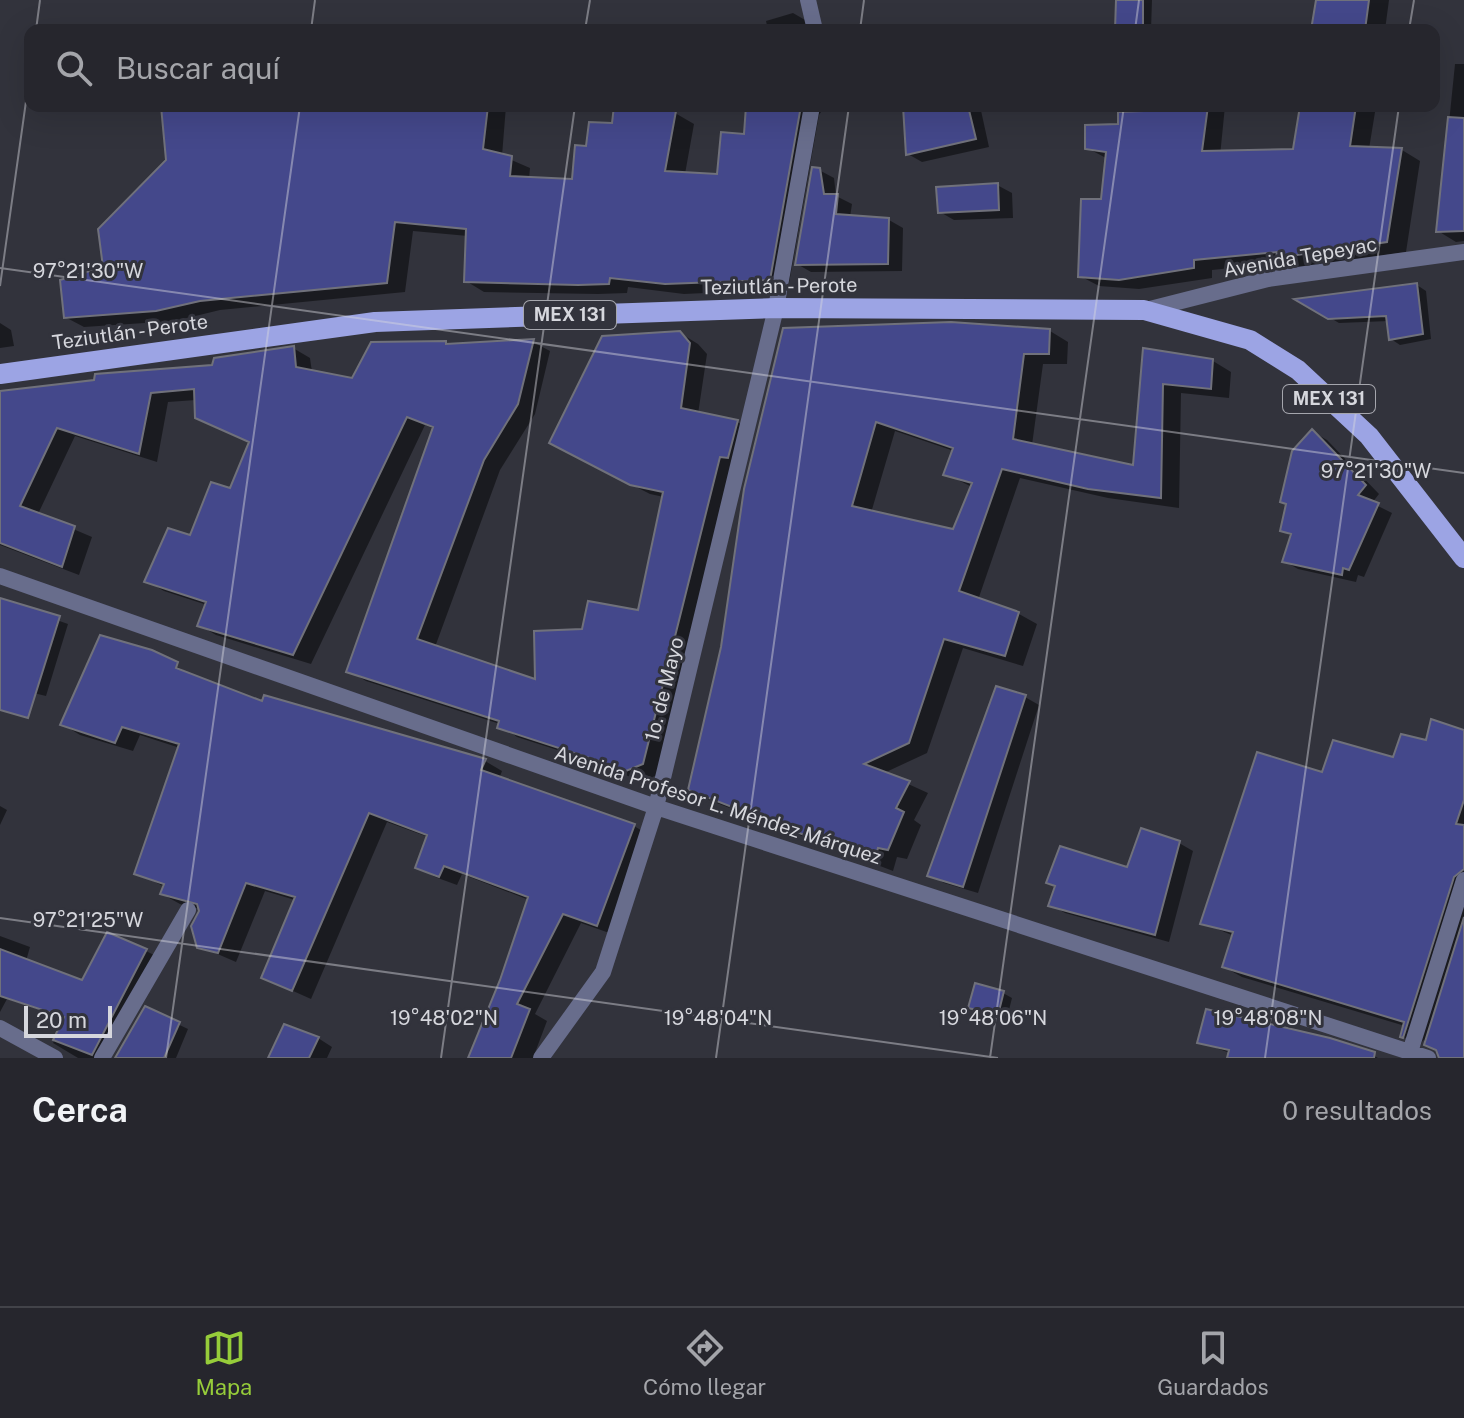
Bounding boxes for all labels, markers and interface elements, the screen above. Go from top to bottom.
search box [24,24,1440,112]
icon: search [52,46,96,90]
text: Buscar aquí [116,50,280,86]
street label: Avenida Tepeyac [1221,232,1379,282]
text: 97°21'30"W [33,259,143,283]
street label: Teziutlán - Perote [700,273,858,299]
road number: MEX 131 [524,301,616,329]
street label: Teziutlán - Perote [51,309,209,355]
road number: MEX 131 [1283,385,1375,413]
text: 97°21'30"W [1321,459,1431,483]
street label: 1o. de Mayo [639,634,689,744]
street label: Avenida Profesor L. Méndez Márquez [551,741,885,869]
text: 97°21'25"W [33,908,143,932]
scale bar [24,1002,112,1038]
text: 19°48'02"N [390,1006,498,1030]
text: 19°48'04"N [664,1006,772,1030]
text: 19°48'06"N [939,1006,1047,1030]
text: 19°48'08"N [1213,1006,1323,1030]
text: 20 m [36,1007,87,1033]
text: Cerca [32,1090,128,1130]
text: 0 resultados [1282,1095,1432,1126]
tab: Mapa [195,1326,252,1400]
tab: Cómo llegar [643,1326,766,1400]
tab: Guardados [1157,1326,1269,1400]

